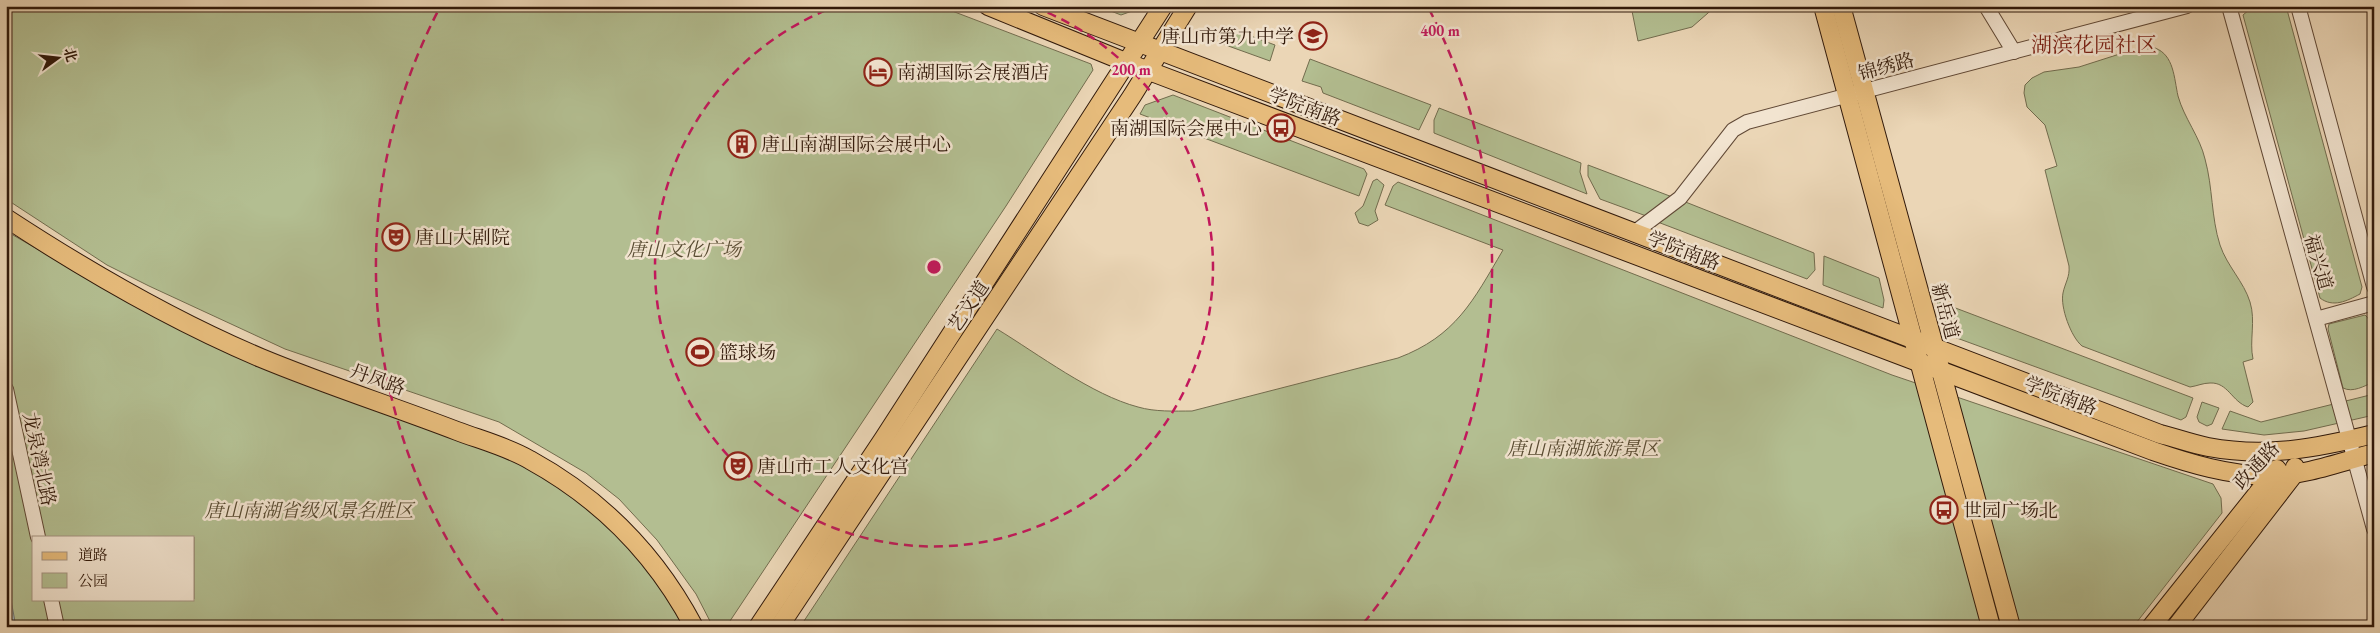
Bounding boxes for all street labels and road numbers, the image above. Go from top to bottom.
street label: 锦绣路 [1855,47,1917,86]
street label: 学院南路 [1265,81,1345,132]
street label: 学院南路 [1644,225,1724,276]
street label: 福兴道 [2299,231,2338,293]
street label: 艺文道 [942,276,995,337]
street label: 新岳道 [1926,280,1965,342]
street label: 丹凤路 [347,358,409,401]
street label: 学院南路 [2021,370,2101,421]
street label: 龙泉湾北路 [17,410,62,508]
street label: 政通路 [2228,436,2285,495]

